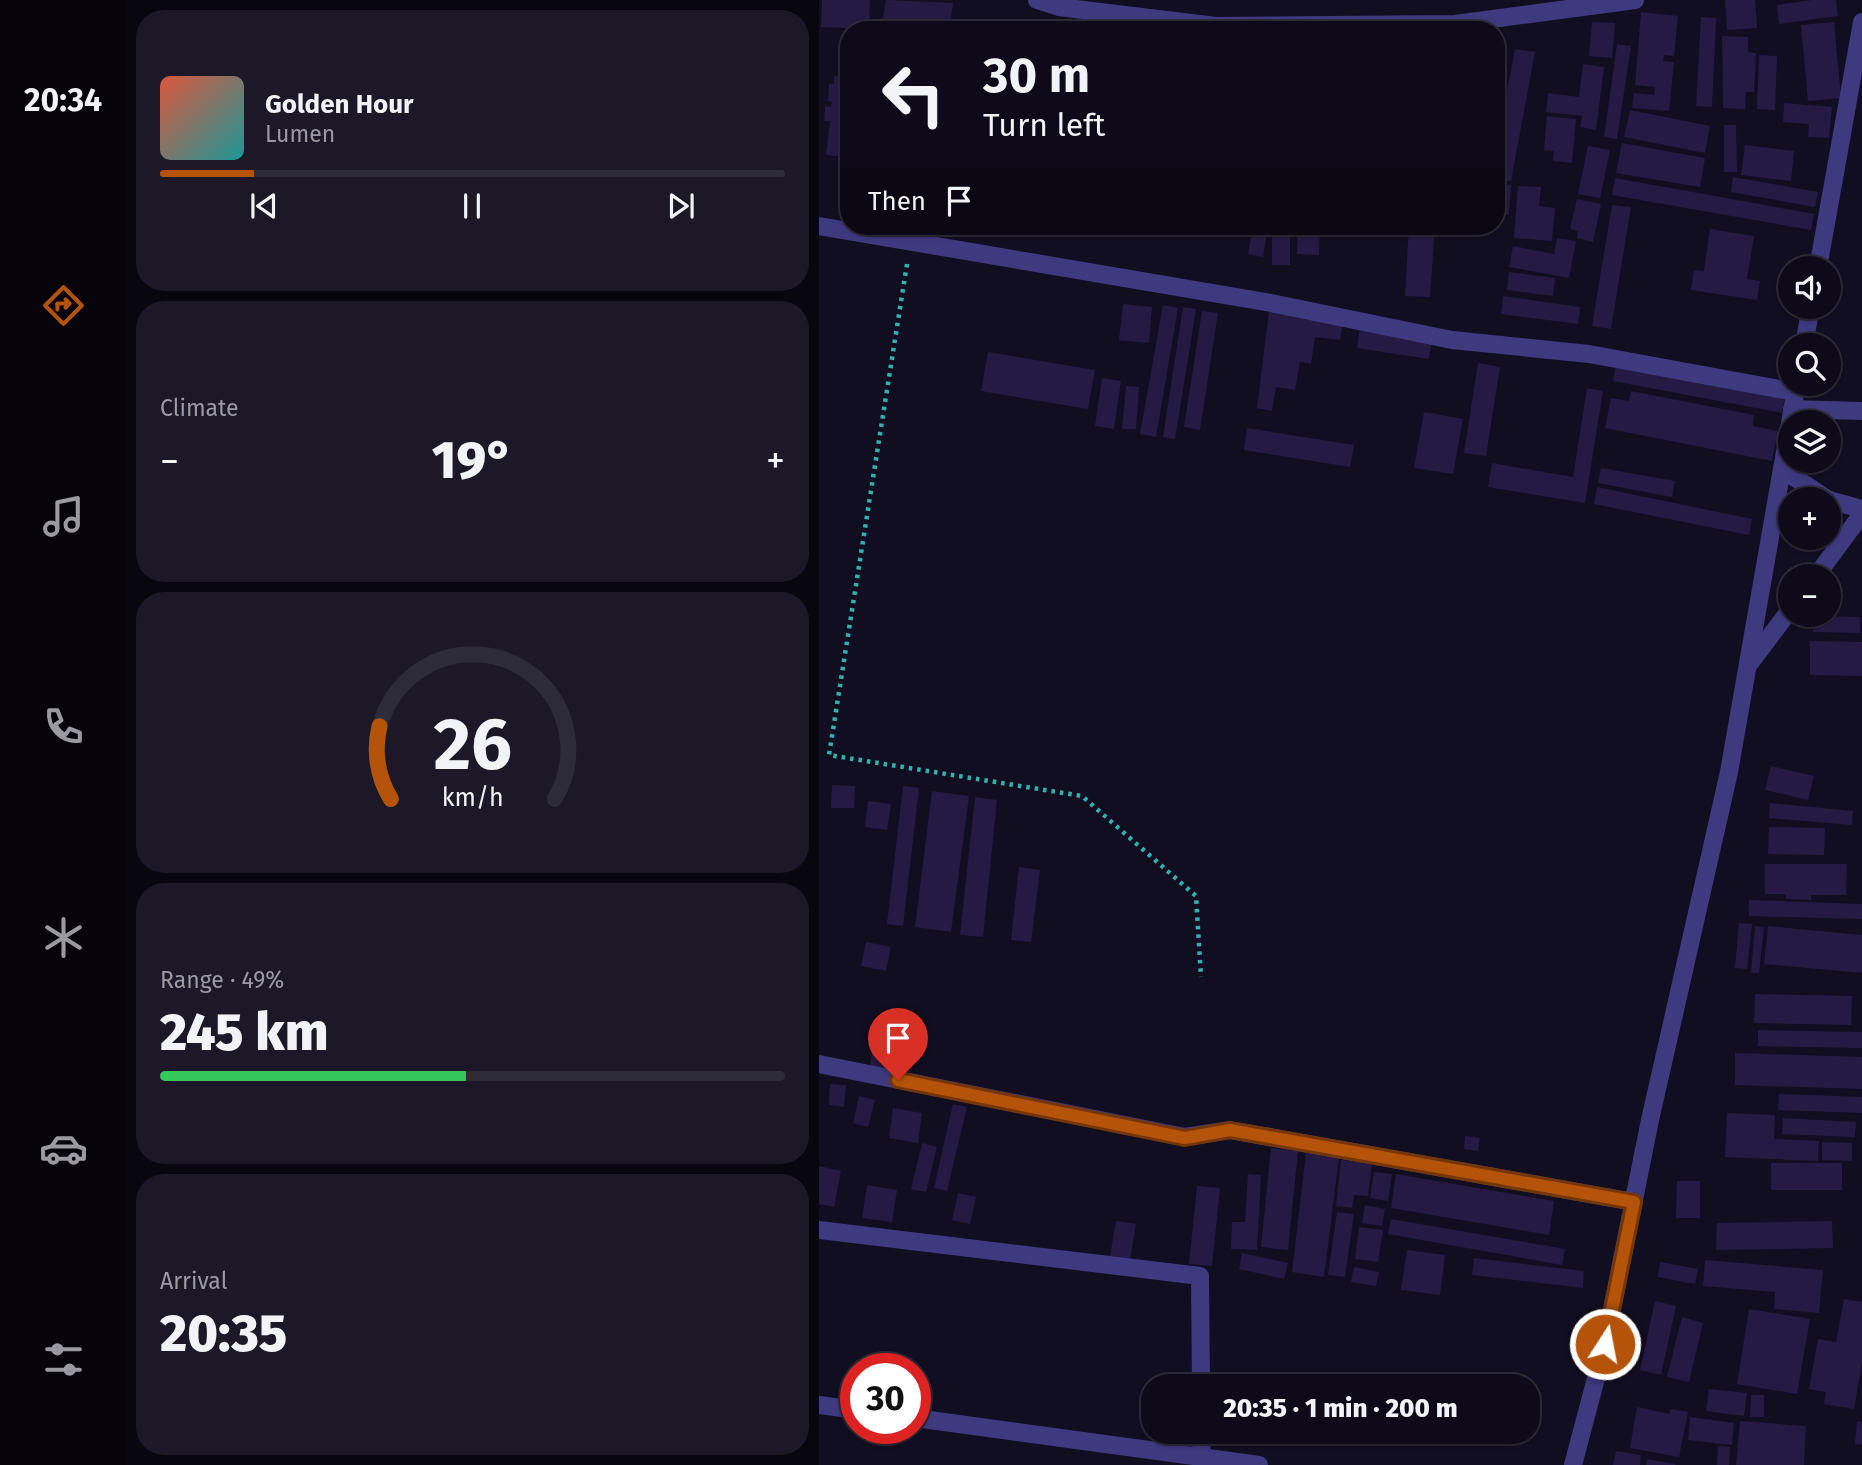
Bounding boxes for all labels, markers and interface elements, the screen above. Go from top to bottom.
text: 30 m [983,46,1090,105]
icon: left [868,49,959,140]
text: 20:34 [24,81,102,119]
text: Golden Hour [265,89,413,120]
text: Turn left [983,106,1105,144]
text: Lumen [265,120,335,148]
icon: arrive [940,182,978,220]
text: Then [868,186,926,217]
icon: previous [245,187,283,225]
icon: pause [453,187,491,225]
icon: next [662,187,700,225]
map controls [1778,256,1841,627]
button: sound [1778,256,1841,319]
icon: directions [39,281,88,330]
button: search [1778,333,1841,396]
text: Climate [160,394,239,422]
button: layers [1778,410,1841,473]
text: 19° [432,429,513,492]
text: − [160,438,179,484]
text: + [766,438,785,484]
button: + [1778,487,1841,550]
icon: music [39,492,88,541]
button: − [1778,564,1841,627]
text: 26 [433,701,512,788]
icon: phone [39,702,88,751]
text: km/h [442,782,503,812]
icon: climate [39,913,88,962]
text: Range · 49% [160,966,284,994]
text: 245 km [160,1001,328,1064]
pin [868,1008,928,1080]
icon: arrive [879,1019,917,1057]
icon: car [39,1124,88,1173]
text: Arrival [160,1267,227,1295]
text: 20:35 [160,1302,287,1365]
position arrow [1568,1307,1642,1381]
icon: filters [39,1335,88,1384]
speed limit sign: 30 [840,1353,931,1444]
text: 20:35 · 1 min · 200 m [1223,1393,1458,1424]

